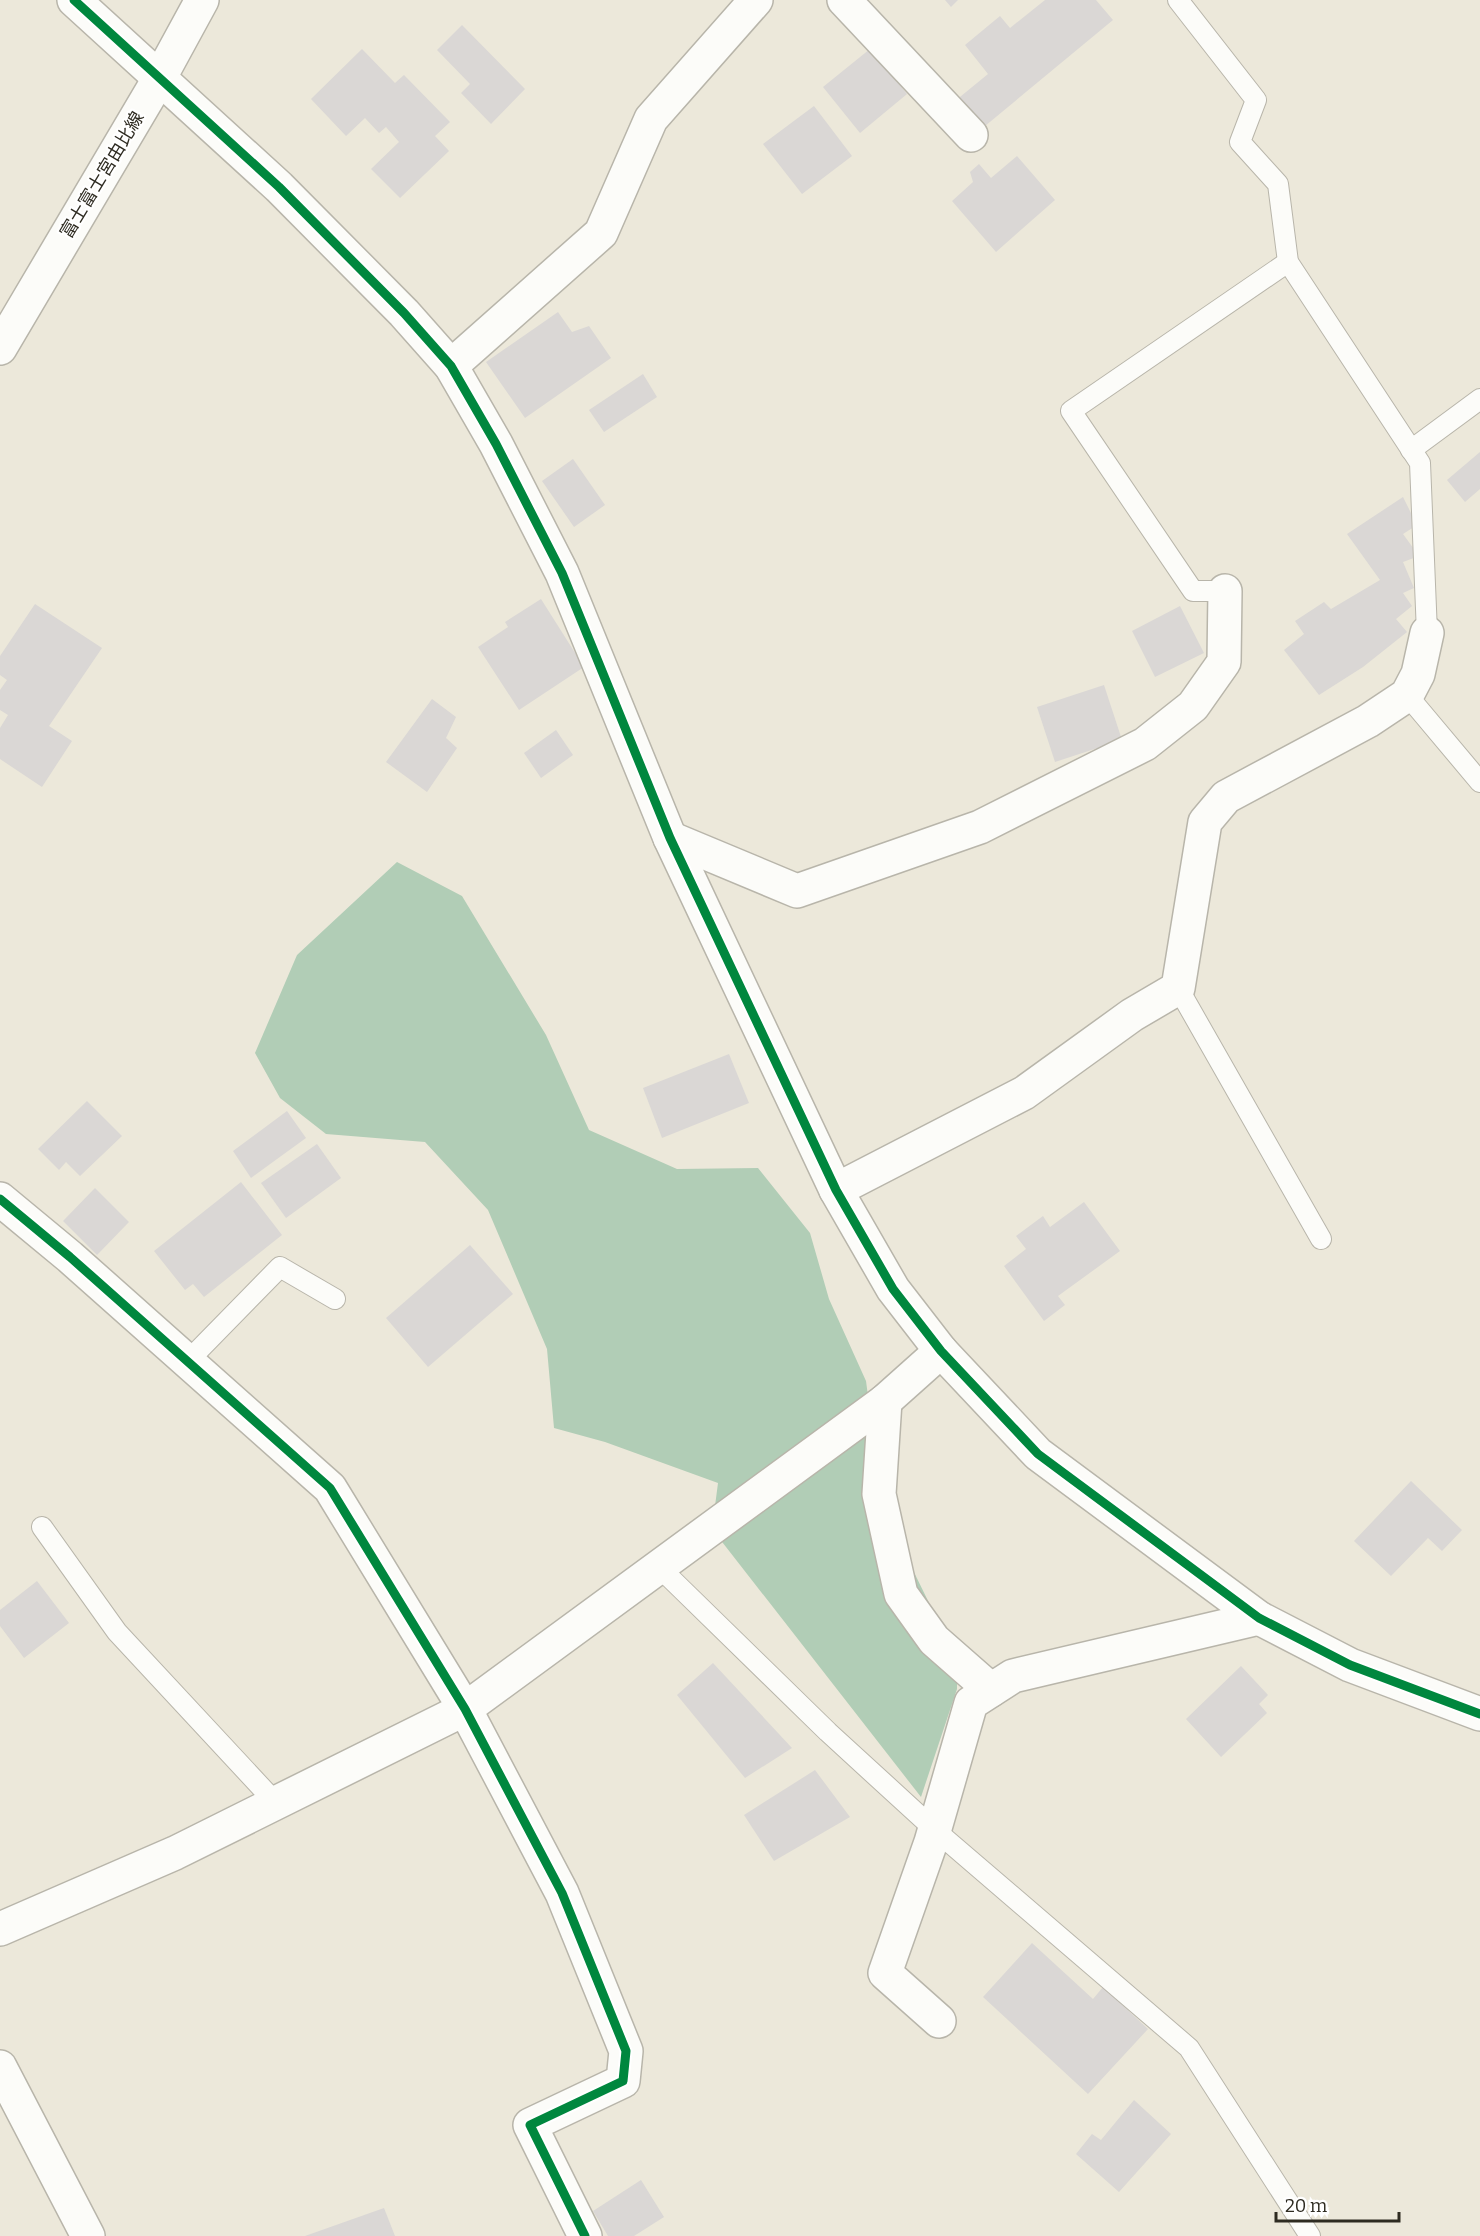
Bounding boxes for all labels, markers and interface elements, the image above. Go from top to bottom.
street label: 富士富士宮由比線 [55,108,149,242]
scale bar [1276,2185,1399,2223]
text: 20 m [1285,2195,1327,2217]

